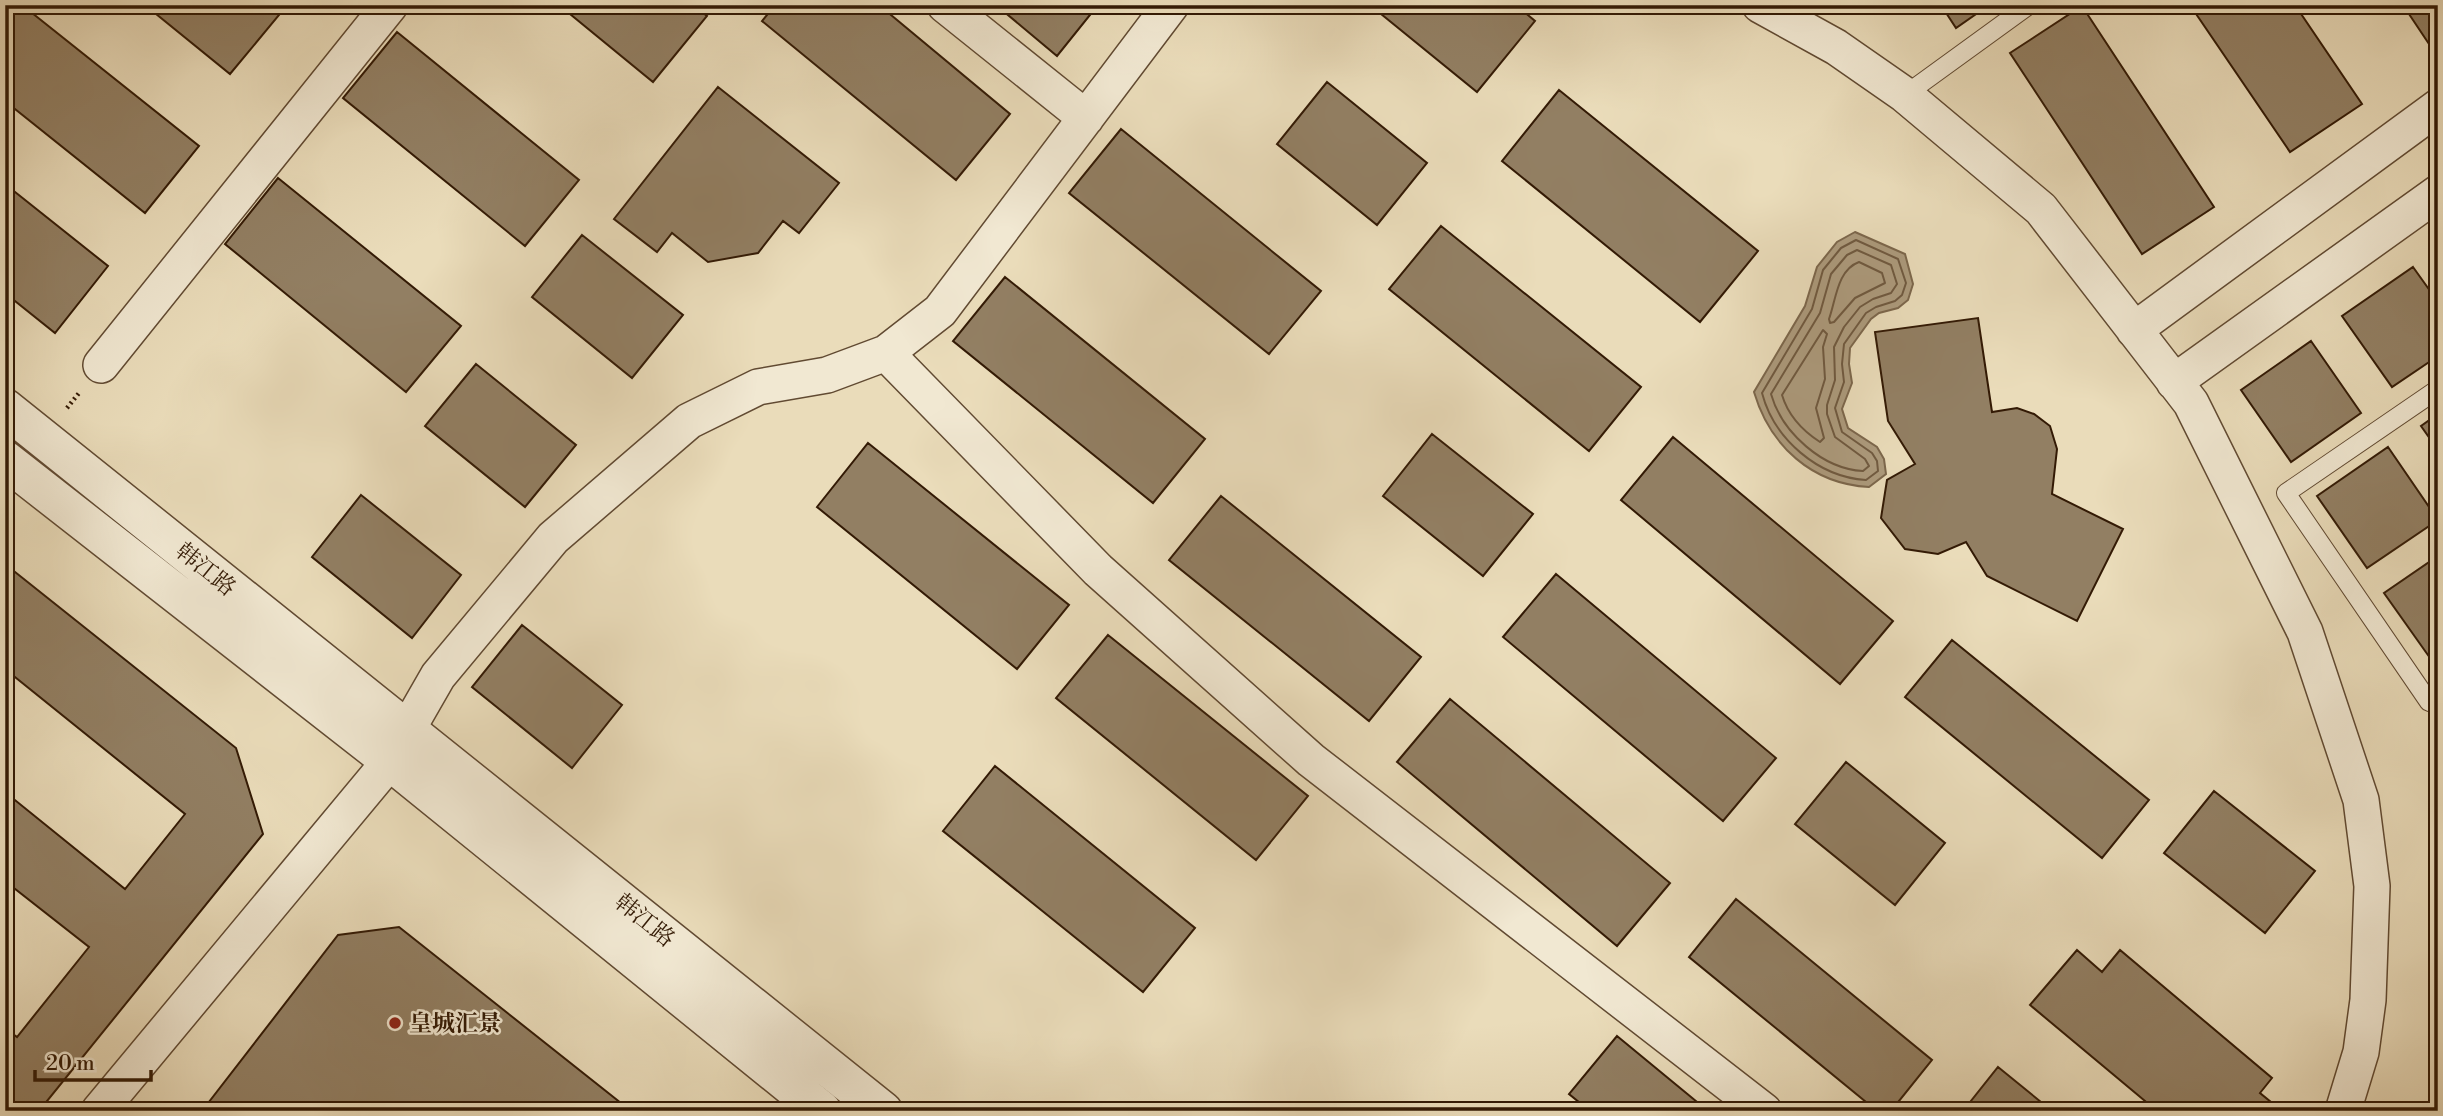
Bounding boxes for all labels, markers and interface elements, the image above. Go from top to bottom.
street label: 韩江路 [170,537,241,602]
street label: 韩江路 [609,888,680,953]
place label: 皇城汇景 [409,1010,501,1038]
marker: 皇城汇景 [387,1015,403,1031]
scale bar [35,1039,150,1083]
text: 20 m [46,1051,95,1077]

